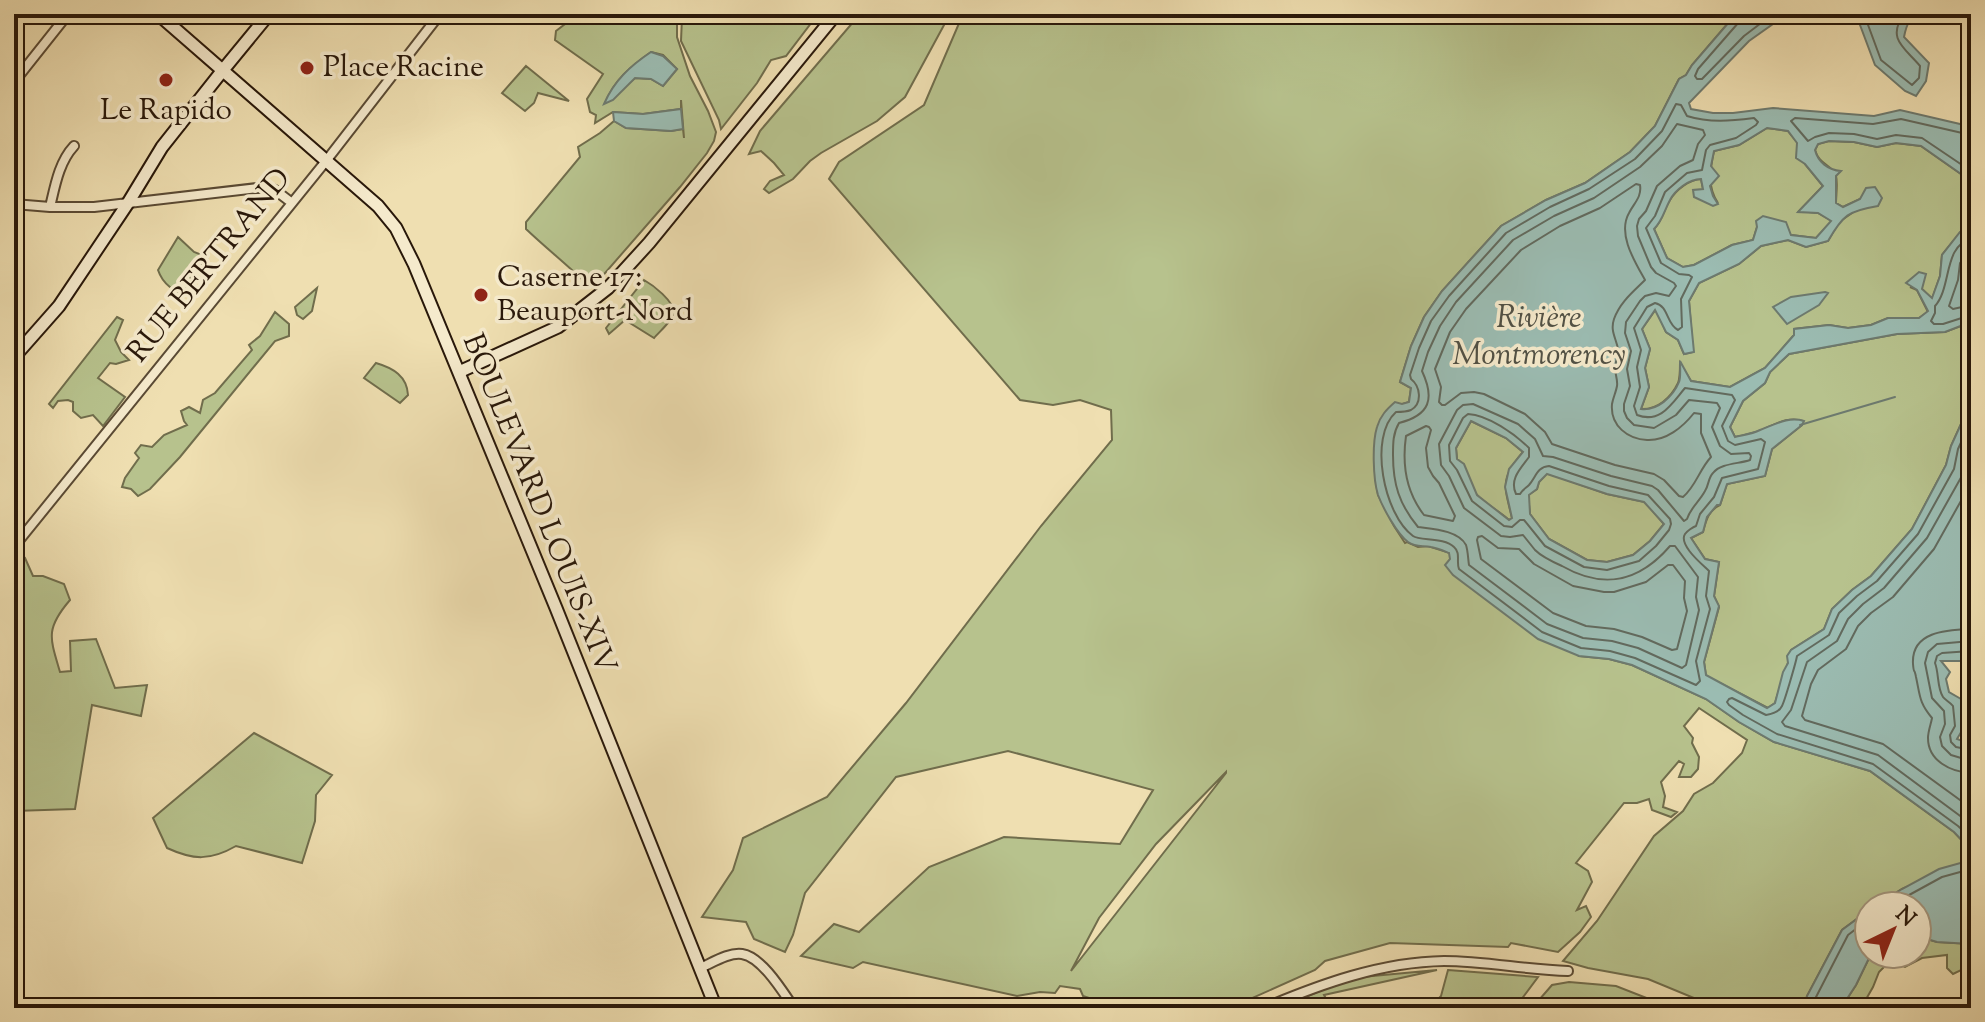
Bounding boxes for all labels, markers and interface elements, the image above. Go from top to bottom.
place label: Place Racine [323,47,484,90]
marker: Place Racine [298,59,316,77]
marker: Le Rapido [157,71,175,89]
place label: Le Rapido [100,90,232,133]
street label: RUE BERTRAND [118,159,302,373]
place label: Caserne 17: Beauport-Nord [497,257,693,334]
marker: Caserne 17: Beauport-Nord [472,286,490,304]
water label: Rivière Montmorency [1452,296,1626,379]
street label: BOULEVARD LOUIS-XIV [450,328,626,680]
north arrow [1853,890,1933,970]
text: N [1887,900,1922,936]

